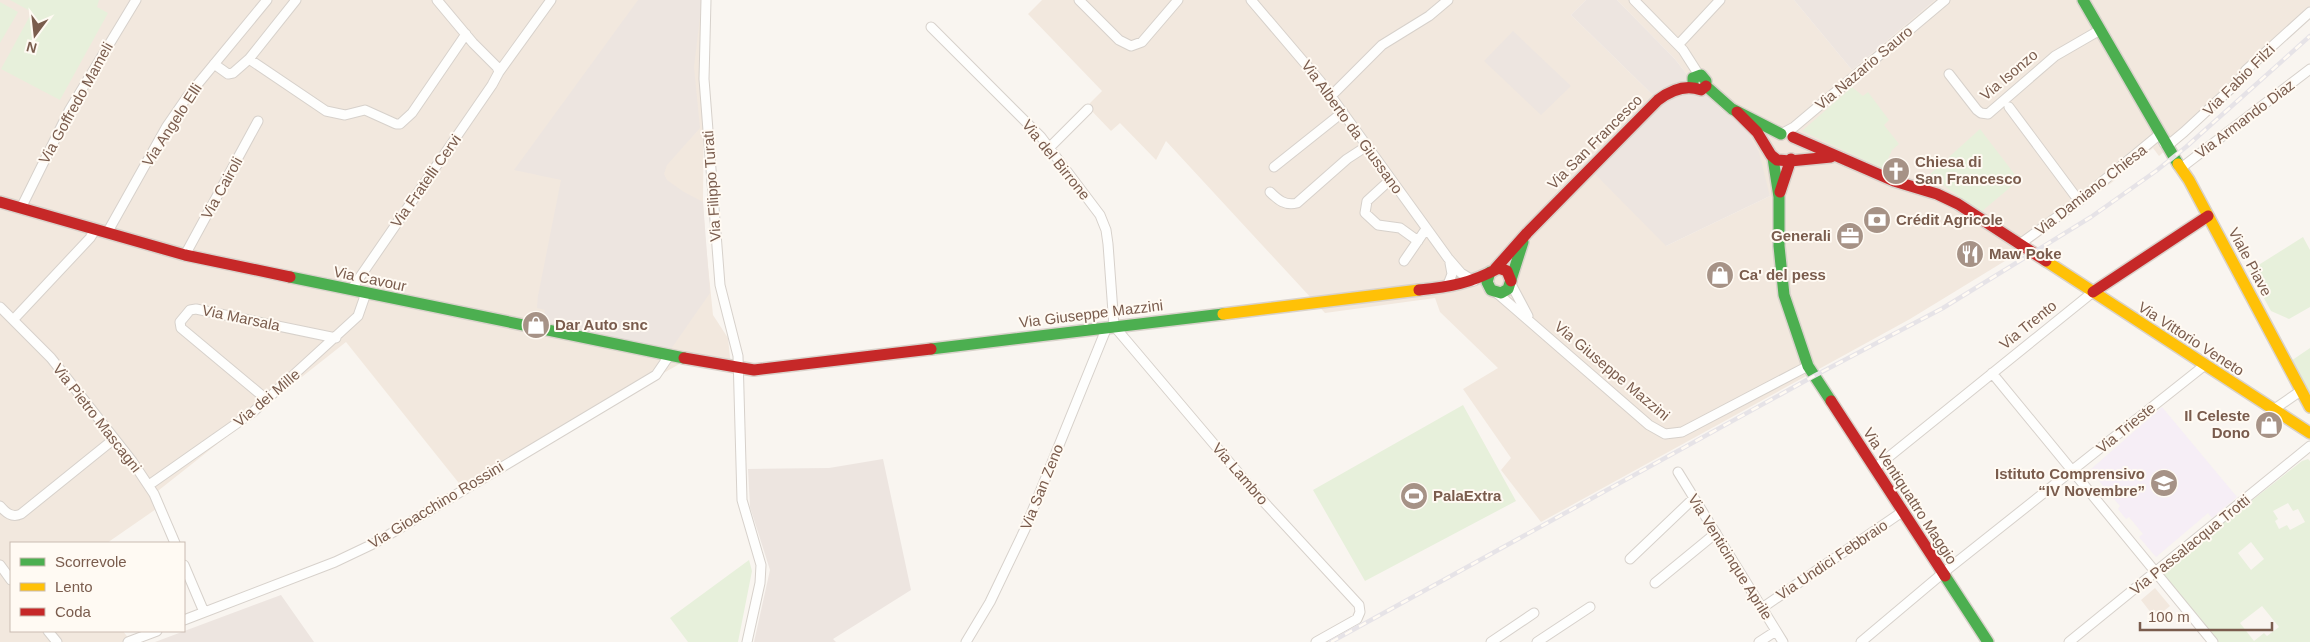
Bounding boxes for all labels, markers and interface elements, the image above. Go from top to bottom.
north arrow [10,10,60,60]
street label: Via Nazario Sauro [1812,22,1916,113]
text: N [25,39,39,57]
street label: Via Goffredo Mameli [35,39,116,166]
street label: Via Fabio Filzi [2199,40,2278,119]
street label: Via Isonzo [1976,46,2041,104]
street label: Via Alberto da Giussano [1298,57,1407,197]
street label: Via Armando Diaz [2192,76,2298,161]
street label: Via Angelo Elli [138,80,205,169]
street label: Via San Francesco [1544,91,1645,192]
street label: Via del Birrone [1019,116,1094,203]
street label: Via Filippo Turati [699,130,724,242]
street label: Via Fratelli Cervi [387,131,464,231]
street label: Via Damiano Chiesa [2032,140,2150,238]
place label: Chiesa di San Francesco [1915,153,2022,187]
street label: Via Cairoli [198,154,246,222]
church icon: Chiesa di San Francesco [1881,156,1911,186]
bank icon: Crédit Agricole [1862,205,1892,235]
place label: Crédit Agricole [1896,211,2003,228]
office icon: Generali [1835,221,1865,251]
street label: Viale Piave [2225,225,2276,299]
place label: Generali [1771,227,1831,244]
restaurant icon: Maw Poke [1955,239,1985,269]
place label: Maw Poke [1989,245,2062,262]
shop icon: Ca' del pess [1705,260,1735,290]
street label: Via Cavour [332,263,408,295]
place label: Ca' del pess [1739,266,1826,283]
street label: Via Giuseppe Mazzini [1018,296,1164,331]
street label: Via Trento [1996,297,2060,353]
street label: Via Vittorio Veneto [2135,298,2247,379]
street label: Via Marsala [201,301,282,334]
shop icon: Dar Auto snc [521,310,551,340]
place label: Dar Auto snc [555,316,648,333]
street label: Via Giuseppe Mazzini [1551,318,1673,424]
street label: Via Pietro Mascagni [50,360,145,475]
street label: Via dei Mille [230,365,303,430]
street label: Via Trieste [2093,399,2158,456]
place label: Il Celeste Dono [2184,407,2250,441]
shop icon: Il Celeste Dono [2254,410,2284,440]
street label: Via Ventiquattro Maggio [1860,424,1961,567]
street label: Via Lambro [1209,439,1272,508]
street label: Via San Zeno [1017,442,1066,532]
street label: Via Gioacchino Rossini [365,458,506,552]
place label: Istituto Comprensivo “IV Novembre” [1995,465,2145,499]
school or university icon: Istituto Comprensivo “IV Novembre” [2149,468,2179,498]
sports icon: PalaExtra [1399,481,1429,511]
place label: PalaExtra [1433,487,1502,504]
street label: Via Venticinque Aprile [1685,491,1776,623]
street label: Via Passalacqua Trotti [2126,491,2253,598]
street label: Via Undici Febbraio [1773,516,1891,603]
legend [10,542,185,632]
text: Scorrevole [55,553,127,570]
text: Lento [55,578,93,595]
scale bar [2140,600,2272,632]
text: Coda [55,603,92,620]
text: 100 m [2148,608,2190,625]

